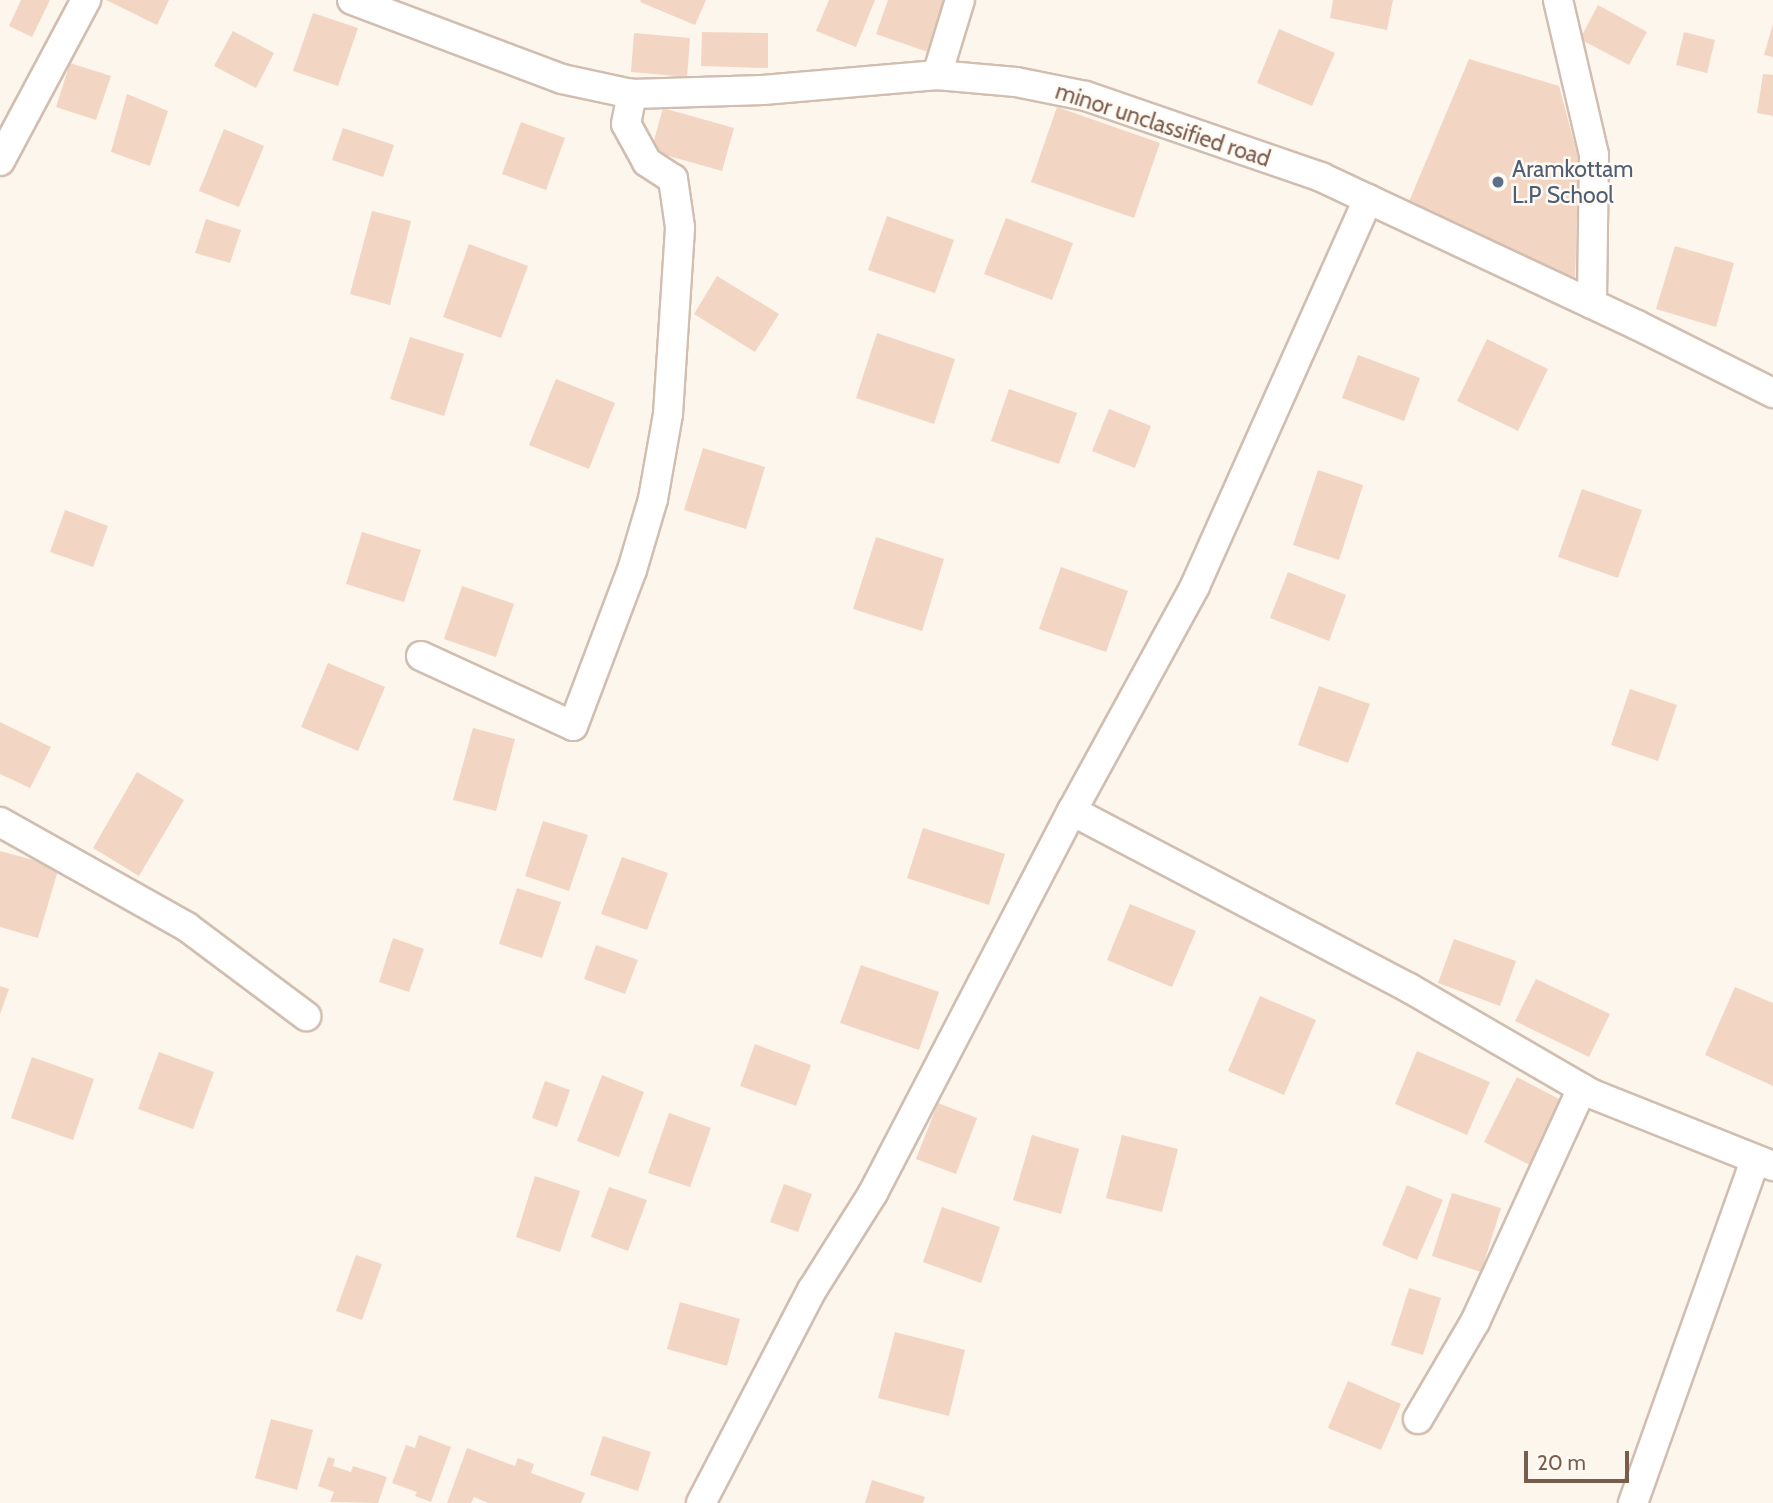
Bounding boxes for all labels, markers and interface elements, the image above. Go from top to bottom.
street label: minor unclassified road [1052,77,1274,173]
place label: Aramkottam L.P School [1512,155,1633,209]
marker: Aramkottam L.P School [1490,174,1506,190]
scale bar [1528,1436,1633,1480]
text: 20 m [1537,1450,1586,1475]

